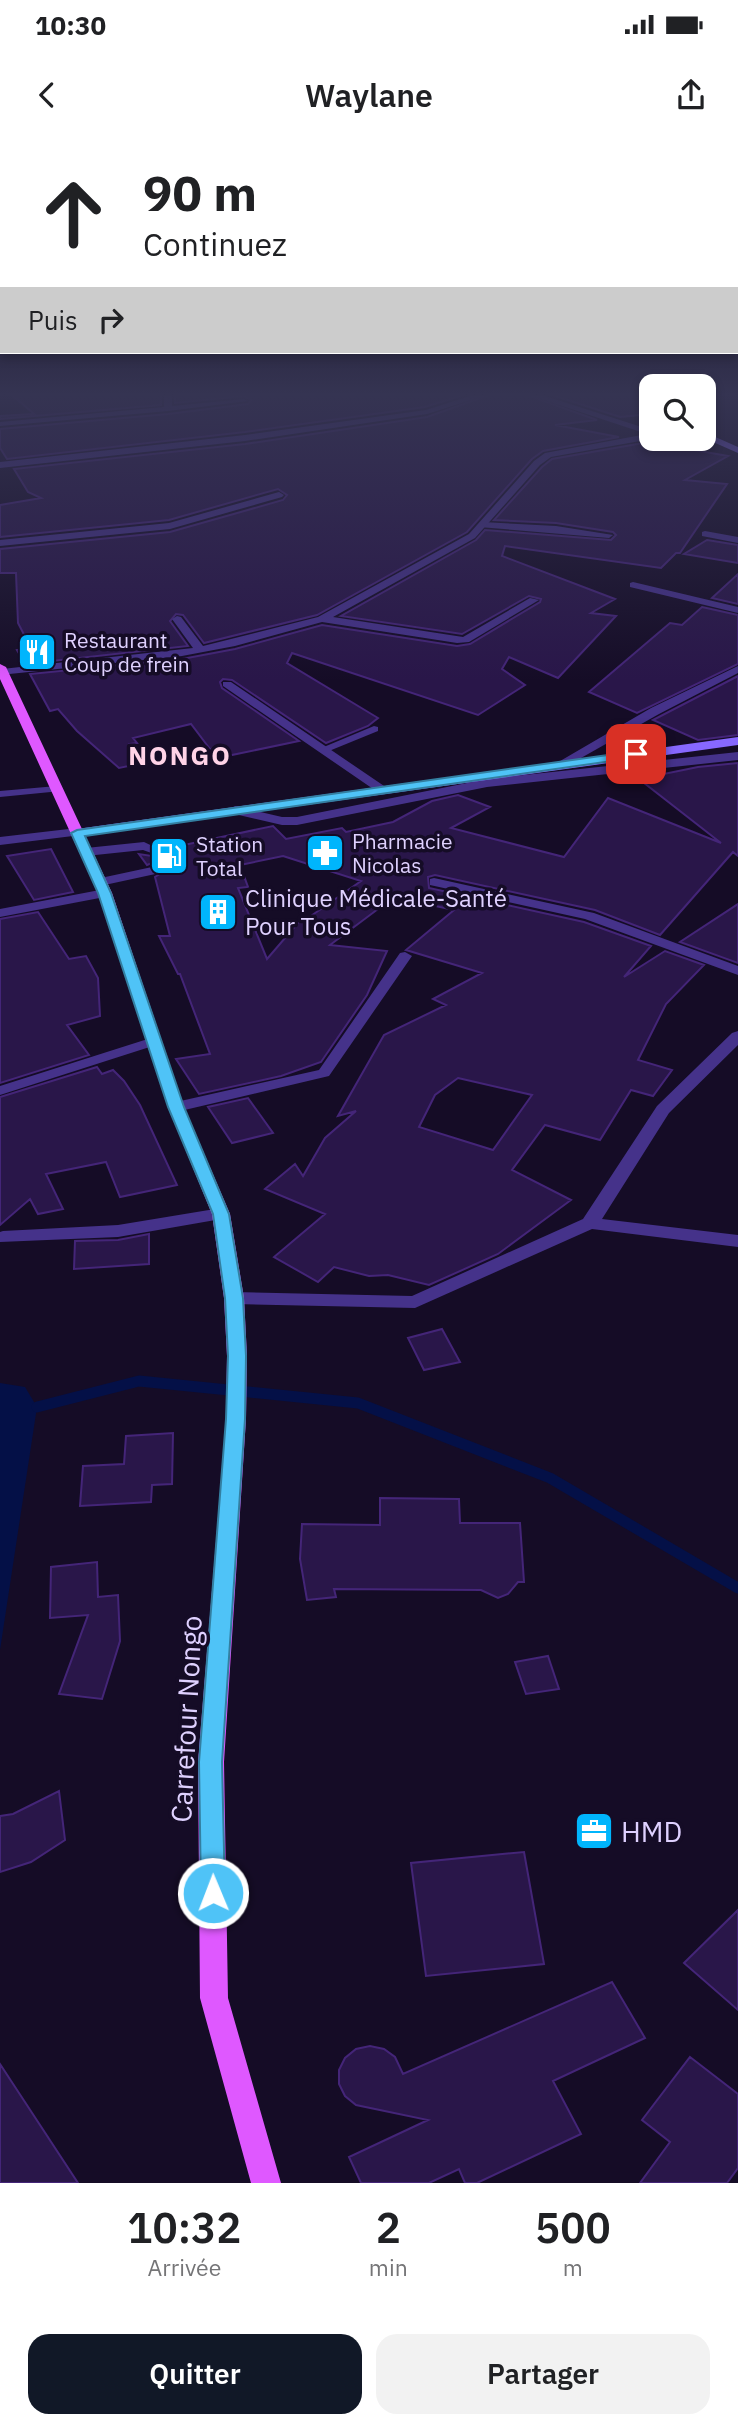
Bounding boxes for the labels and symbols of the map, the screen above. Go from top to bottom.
place label: Restaurant Coup de frein [64,626,190,678]
restaurant icon: Restaurant Coup de frein [16,631,58,673]
pin [606,724,666,784]
district label: NONGO [128,738,232,772]
place label: Pharmacie Nicolas [352,827,452,879]
place label: Station Total [196,830,263,882]
pharmacy icon: Pharmacie Nicolas [304,832,346,874]
fuel station icon: Station Total [148,835,190,877]
place label: Clinique Médicale-Santé Pour Tous [245,882,507,942]
building icon: Clinique Médicale-Santé Pour Tous [197,891,239,933]
street label: Carrefour Nongo [162,1615,210,1823]
office icon: HMD [573,1810,615,1852]
place label: HMD [621,1813,682,1850]
position arrow [176,1856,250,1930]

